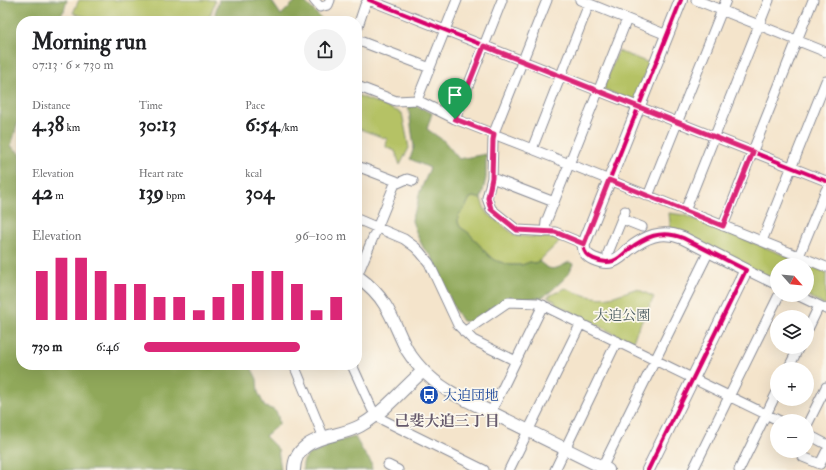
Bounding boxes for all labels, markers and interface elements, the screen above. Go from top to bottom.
text: Morning run [32,28,147,56]
button: share [304,29,346,71]
text: 07:13 · 6 × 730 m [32,57,114,73]
pin [438,78,472,119]
icon: arrive [444,84,466,106]
text: Distance [32,99,70,112]
text: Time [139,99,163,112]
text: Pace [245,99,265,112]
text: 4.38 [32,112,64,137]
text: 30:13 [139,112,176,137]
text: 6:54 [245,112,279,137]
text: km [64,121,80,134]
text: /km [279,121,298,134]
text: Elevation [32,167,74,180]
text: Heart rate [139,167,183,180]
text: kcal [245,167,262,180]
text: 42 [32,180,53,205]
text: 139 [139,180,164,205]
text: 304 [245,180,274,205]
text: m [53,189,64,202]
text: bpm [164,189,186,202]
text: Elevation [32,228,82,244]
text: 96–100 m [295,228,346,244]
north arrow [770,258,814,302]
map controls [770,258,814,458]
park label: 大迫公園 [594,307,650,324]
button: layers [770,310,814,354]
text: 730 m [32,339,62,355]
text: 6:46 [96,339,119,355]
button: + [770,362,814,406]
bus stop icon: 大迫団地 [418,384,440,406]
place label: 大迫団地 [443,387,499,404]
district label: 己斐大迫三丁目 [394,412,500,431]
button: − [770,414,814,458]

